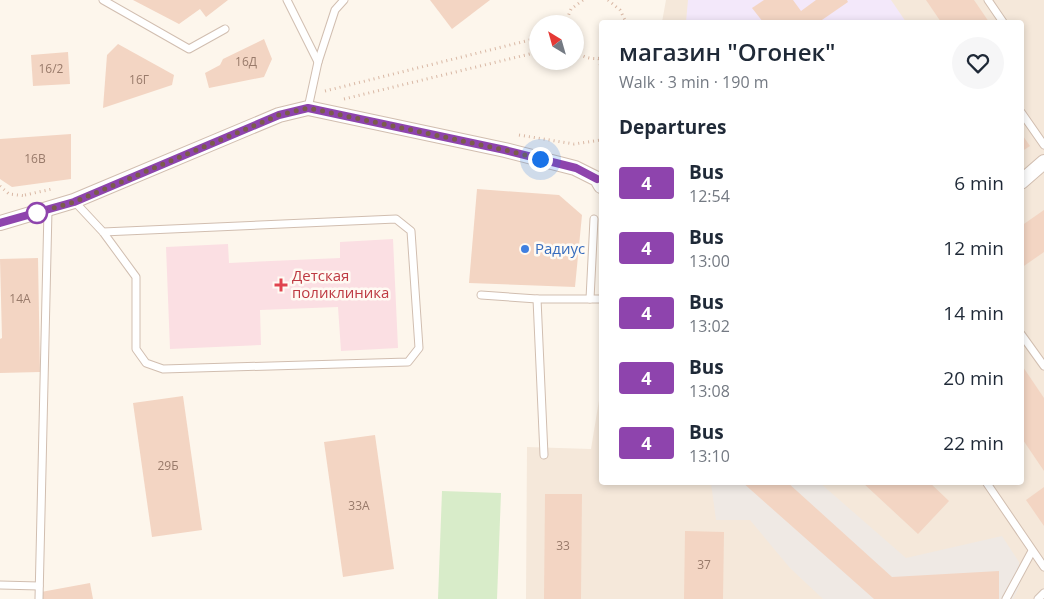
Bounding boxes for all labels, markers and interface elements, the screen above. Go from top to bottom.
north arrow [529,15,584,70]
map controls [529,15,584,70]
text: магазин "Огонек" [619,35,836,68]
button: heart [952,37,1004,89]
house number: 16Д [235,53,257,70]
house number: 16/2 [39,60,64,77]
house number: 16Г [129,71,149,88]
text: Walk · 3 min · 190 m [619,71,769,93]
text: Departures [619,114,726,140]
your location [528,147,553,172]
house number: 16В [24,150,46,167]
text: Bus [689,159,724,185]
text: 6 min [954,170,1004,196]
text: 4 [641,171,652,195]
text: 12:54 [689,185,730,207]
unlabelled marker [26,202,48,224]
text: Bus [689,224,724,250]
text: 12 min [943,235,1004,261]
text: 4 [641,236,652,260]
place label: Радиус [535,238,585,258]
marker: Радиус [519,243,531,255]
text: 13:00 [689,250,730,272]
place label: Детская поликлиника [292,265,389,302]
marker: Детская поликлиника [274,278,288,292]
text: Bus [689,289,724,315]
house number: 14А [9,290,31,307]
text: 14 min [943,300,1004,326]
text: 4 [641,301,652,325]
text: 13:02 [689,315,730,337]
text: Bus [689,354,724,380]
text: 20 min [943,365,1004,391]
text: 4 [641,366,652,390]
text: 13:08 [689,380,730,402]
text: Bus [689,419,724,445]
text: 22 min [943,430,1004,456]
text: 4 [641,431,652,455]
text: 13:10 [689,445,730,467]
house number: 29Б [157,457,179,474]
house number: 33А [348,497,370,514]
house number: 33 [556,537,570,554]
house number: 37 [697,556,711,573]

